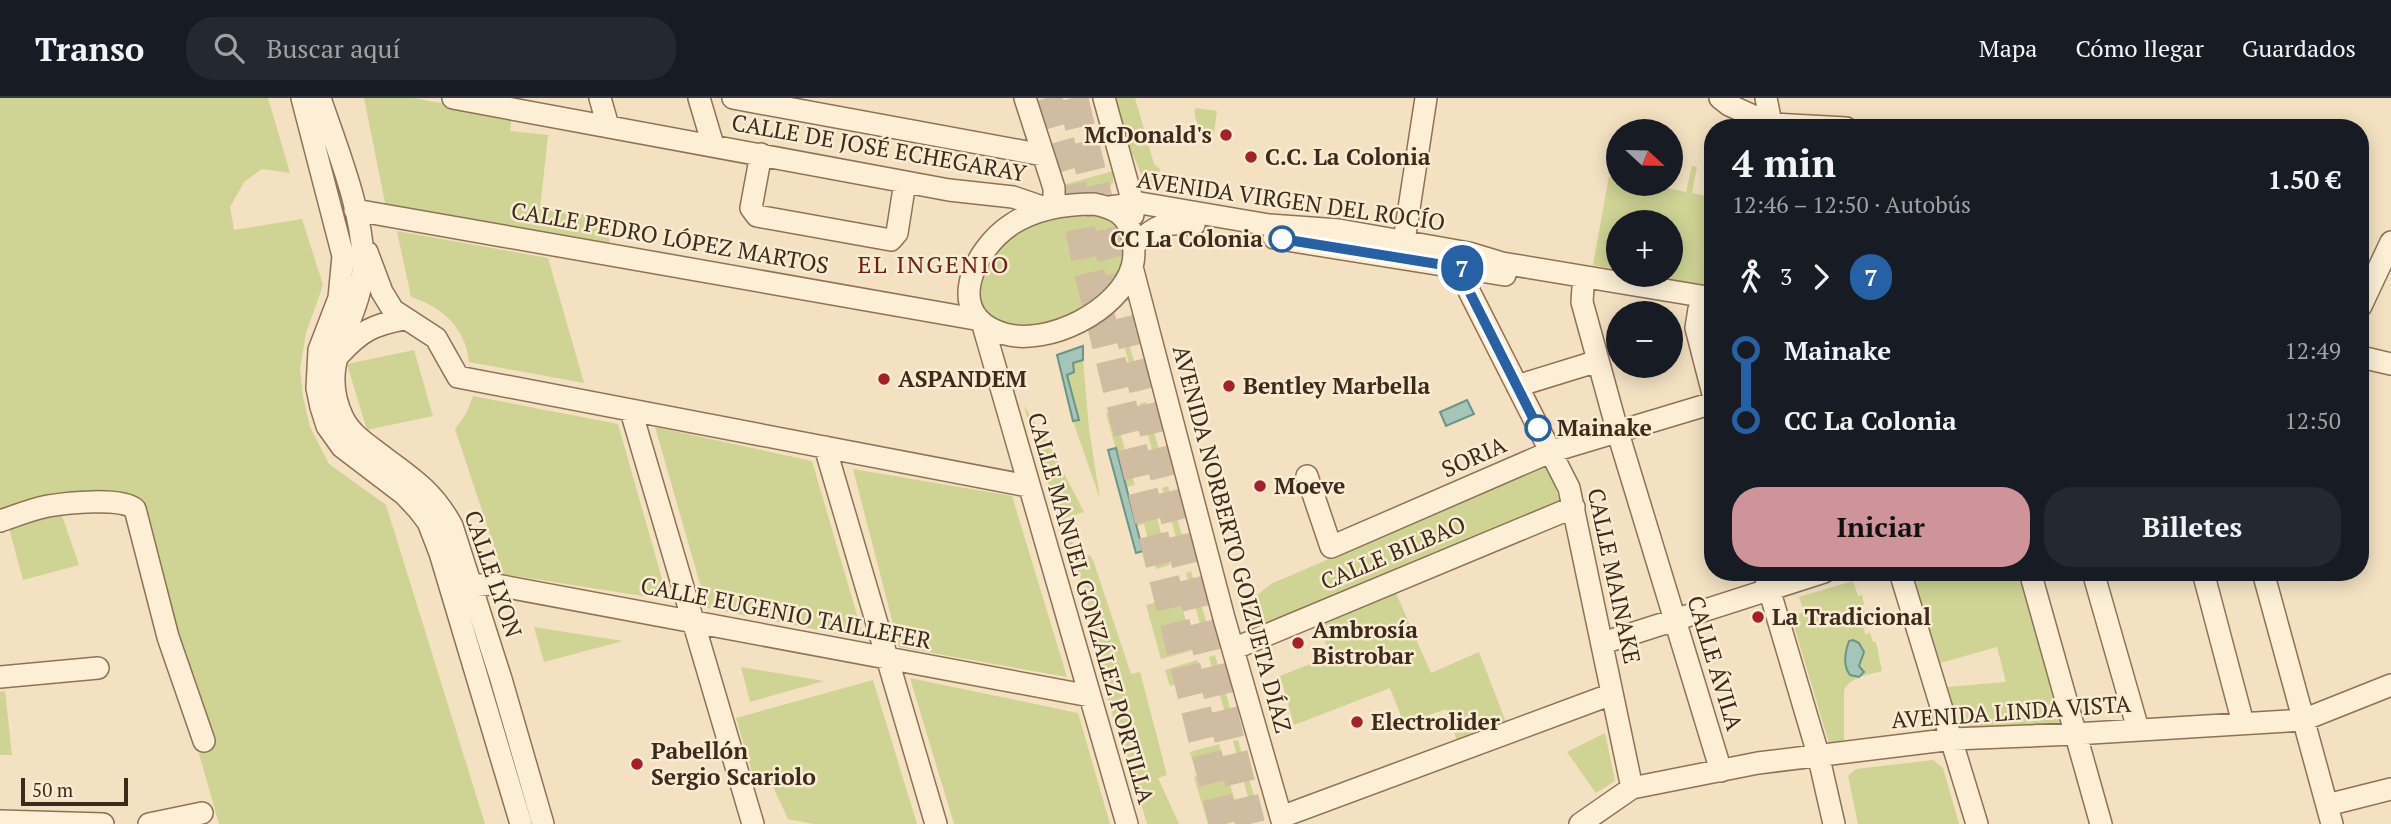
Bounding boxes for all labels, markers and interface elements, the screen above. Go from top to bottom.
search box [186,17,676,80]
text: Transo [35,27,144,70]
icon: search [210,29,248,67]
text: Buscar aquí [266,31,400,65]
text: Mapa [1979,32,2037,64]
text: Cómo llegar [2075,32,2204,64]
text: Guardados [2242,32,2356,64]
street label: CALLE DE JOSÉ ECHEGARAY [729,106,1029,189]
place label: McDonald's [1084,119,1212,150]
north arrow [1606,119,1684,196]
map controls [1606,119,1683,378]
marker: McDonald's [1218,127,1234,143]
text: 4 min [1732,138,1836,188]
place label: C.C. La Colonia [1265,141,1431,172]
marker: C.C. La Colonia [1243,149,1259,165]
text: 1.50 € [2268,162,2341,196]
street label: AVENIDA VIRGEN DEL ROCÍO [1135,164,1447,237]
text: 12:46 – 12:50 · Autobús [1732,189,1971,220]
street label: CALLE PEDRO LÓPEZ MARTOS [509,194,831,281]
button: + [1606,210,1683,287]
place label: CC La Colonia [1110,223,1263,254]
marker: CC La Colonia [1269,226,1295,252]
line badge: 7 [1439,245,1485,291]
district label: EL INGENIO [857,248,1011,280]
text: 7 [1455,252,1469,284]
icon: walk [1732,258,1770,296]
icon: forward [1802,258,1840,296]
text: 3 [1780,261,1792,292]
text: 7 [1864,261,1878,293]
button: − [1606,301,1683,378]
text: Mainake [1784,333,1891,367]
text: 12:49 [2284,335,2341,366]
street label: AVENIDA NORBERTO GOIZUETA DÍAZ [1166,342,1299,736]
place label: ASPANDEM [898,363,1027,394]
place label: Bentley Marbella [1243,370,1430,401]
marker: ASPANDEM [876,371,892,387]
marker: Bentley Marbella [1221,378,1237,394]
text: CC La Colonia [1784,403,1957,437]
text: 12:50 [2284,405,2341,436]
street label: CALLE MANUEL GONZÁLEZ PORTILLA [1021,409,1162,807]
place label: Mainake [1557,412,1652,443]
marker: Mainake [1525,415,1551,441]
street label: SORIA [1437,428,1511,484]
place label: Moeve [1274,470,1345,501]
marker: Moeve [1252,478,1268,494]
street label: CALLE MAINAKE [1581,485,1648,667]
button: Iniciar [1732,487,2030,567]
button: Billetes [2044,487,2341,567]
street label: CALLE LYON [457,506,530,642]
street label: CALLE BILBAO [1316,508,1470,597]
street label: CALLE EUGENIO TAILLEFER [638,569,934,656]
street label: CALLE ÁVILA [1680,592,1751,734]
place label: La Tradicional [1772,601,1931,632]
marker: La Tradicional [1750,609,1766,625]
place label: Ambrosía Bistrobar [1312,614,1418,671]
marker: Ambrosía Bistrobar [1290,635,1306,651]
street label: AVENIDA LINDA VISTA [1890,688,2132,735]
place label: Electrolider [1371,706,1500,737]
marker: Electrolider [1349,714,1365,730]
place label: Pabellón Sergio Scariolo [651,735,816,792]
marker: Pabellón Sergio Scariolo [629,756,645,772]
scale bar [21,775,128,807]
text: 50 m [32,777,73,802]

